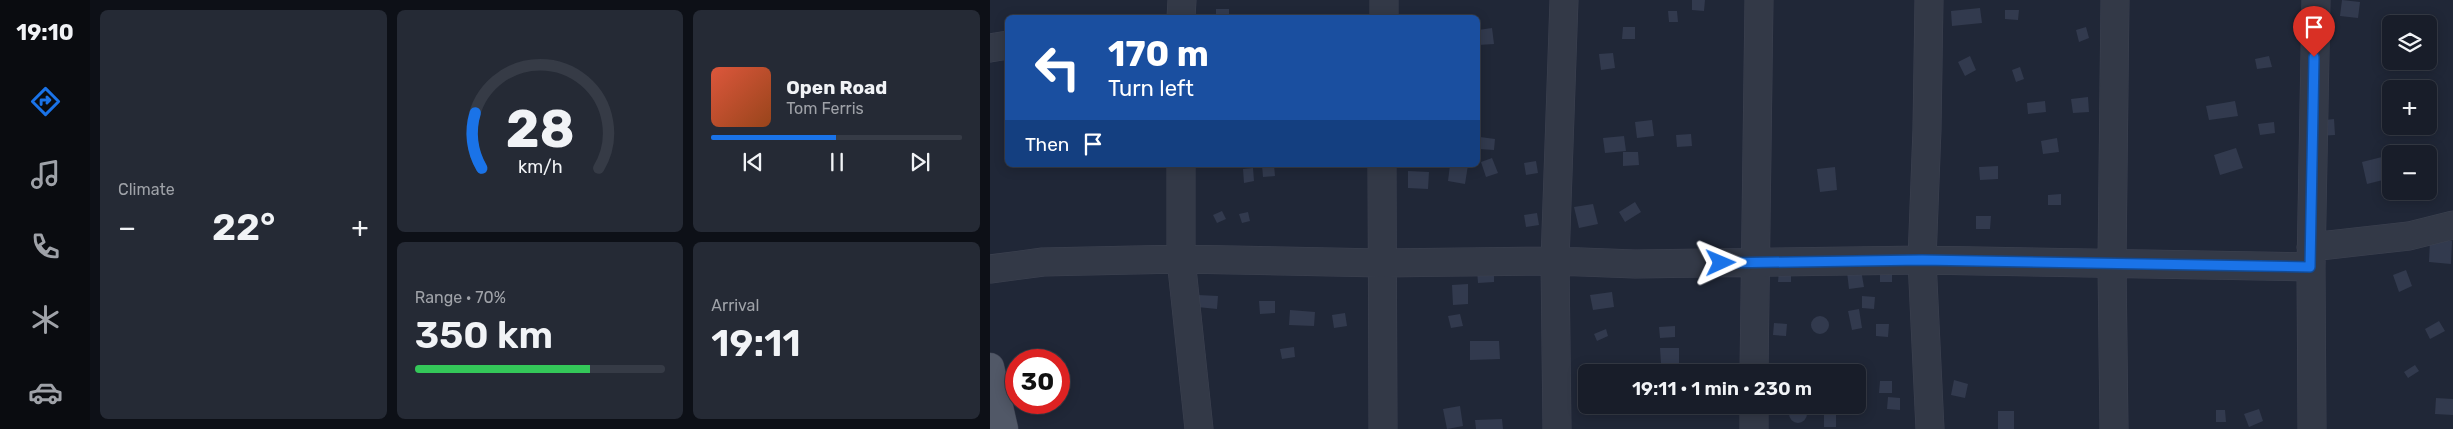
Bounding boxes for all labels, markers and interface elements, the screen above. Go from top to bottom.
pin [2293,6,2335,57]
icon: arrive [2300,13,2328,41]
map controls [2382,15,2437,200]
button: layers [2382,15,2437,70]
text: 19:10 [16,19,74,46]
text: 170 m [1108,33,1209,75]
icon: left [1025,35,1090,100]
text: Turn left [1108,75,1194,102]
text: Open Road [786,76,887,99]
button: + [2382,80,2437,135]
icon: directions [28,84,63,119]
text: 28 [505,98,574,160]
text: Tom Ferris [786,99,864,118]
icon: arrive [1079,130,1107,158]
text: Then [1025,133,1069,156]
button: − [2382,145,2437,200]
icon: previous [739,148,767,176]
icon: pause [823,148,851,176]
icon: next [906,148,934,176]
text: km/h [518,156,562,177]
icon: music [28,157,63,192]
text: Climate [118,180,175,199]
text: 22° [212,204,276,250]
text: − [118,211,136,244]
text: + [351,211,369,244]
icon: phone [28,229,63,264]
position arrow [1694,236,1746,288]
text: Range · 70% [415,288,506,307]
text: Arrival [711,296,759,315]
icon: climate [28,302,63,337]
text: 350 km [415,312,553,358]
text: 19:11 [711,320,801,366]
speed limit sign: 30 [1005,349,1070,414]
icon: car [28,375,63,410]
text: 19:11 · 1 min · 230 m [1632,377,1812,400]

